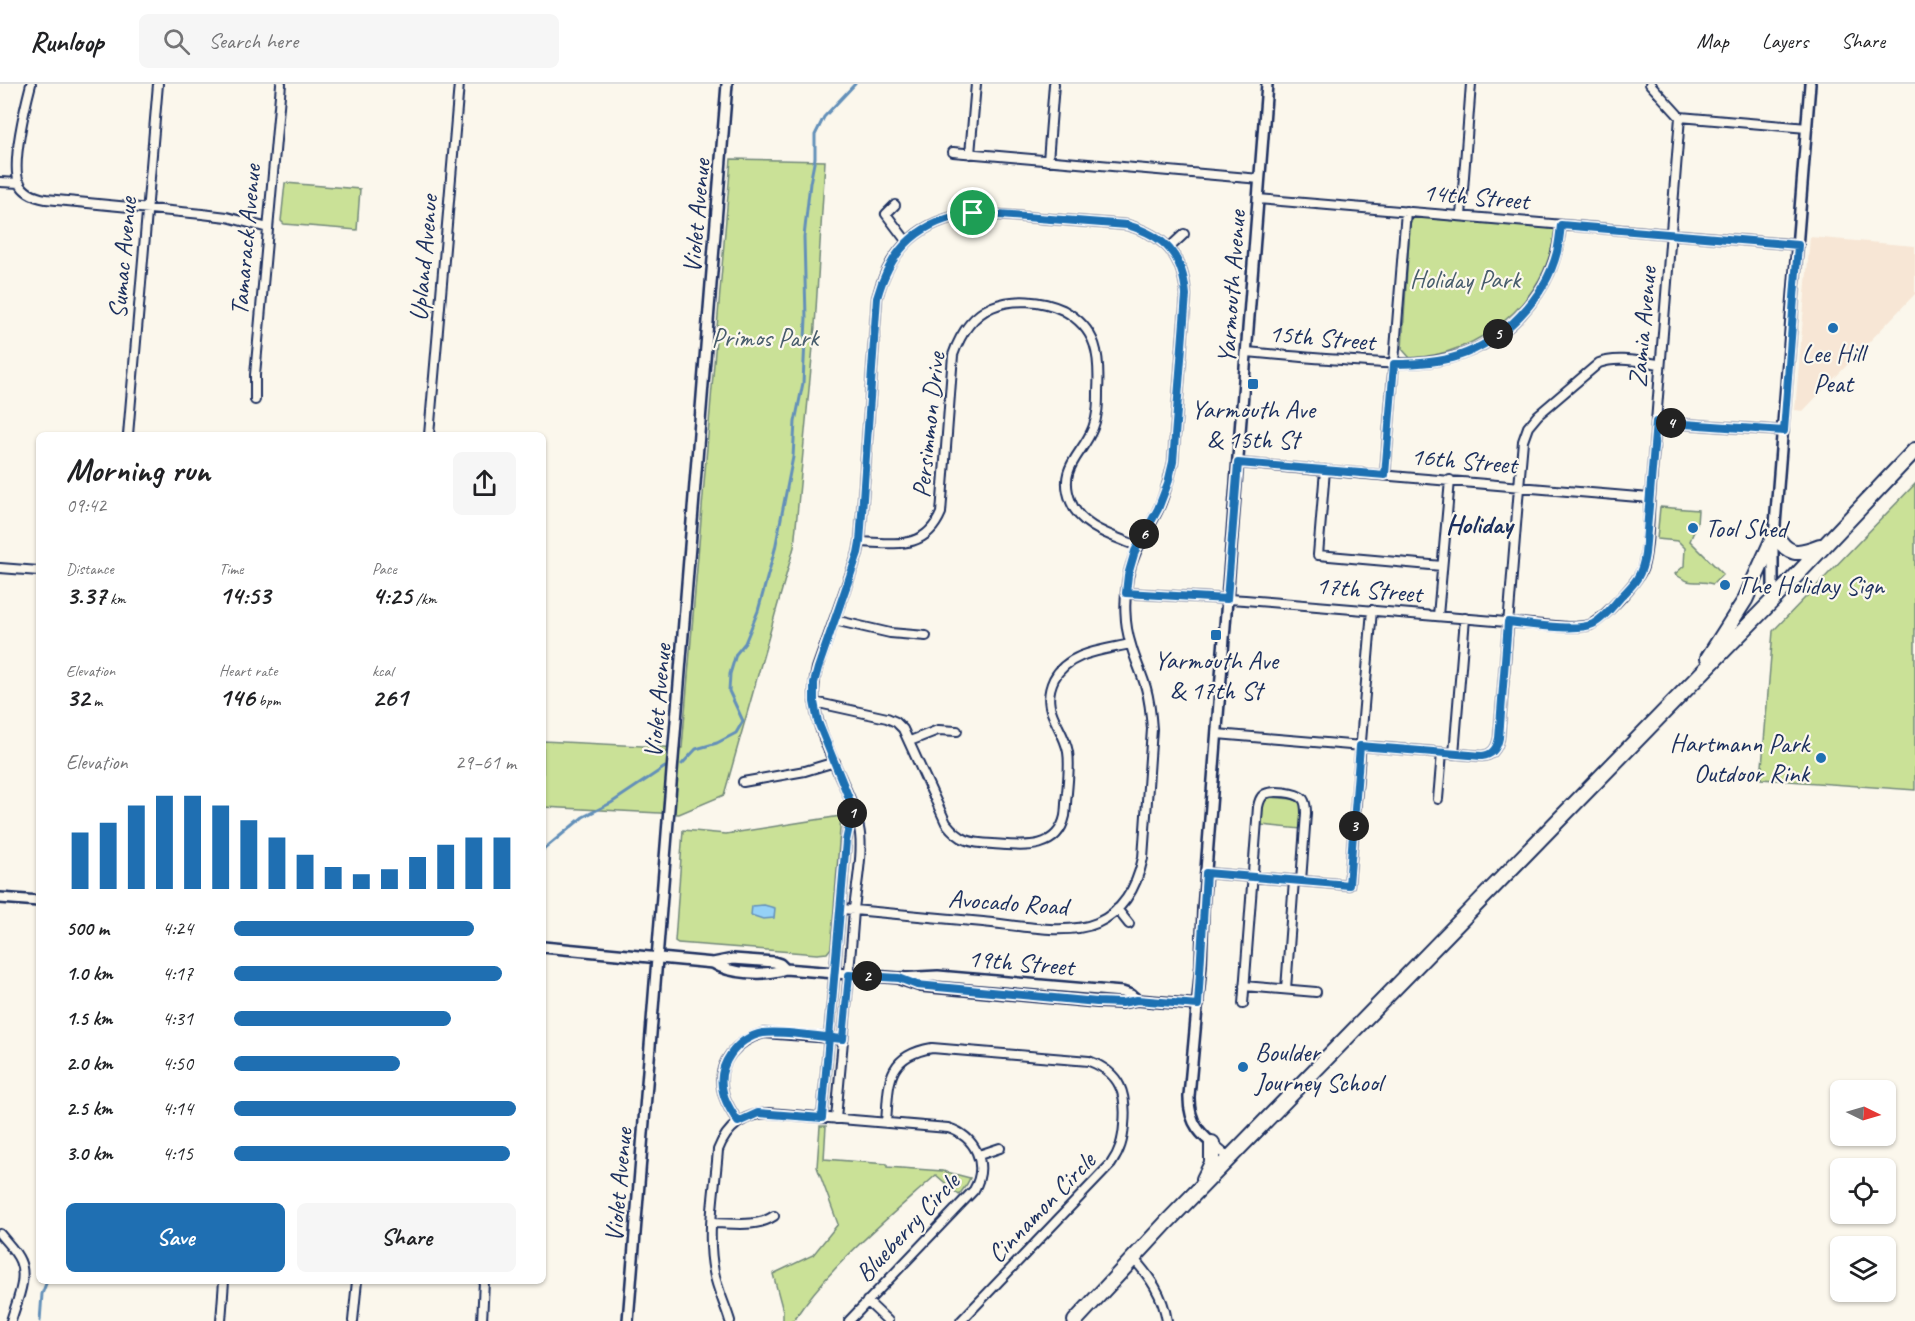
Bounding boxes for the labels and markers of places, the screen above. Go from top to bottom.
pin [947,187,998,238]
pin: 5 [1483,319,1513,349]
marker: Lee Hill Peat [1826,321,1840,335]
place label: Lee Hill Peat [1802,337,1869,400]
marker: Yarmouth Ave & 15th St [1246,377,1260,391]
place label: Yarmouth Ave & 15th St [1191,393,1317,456]
pin: 4 [1656,408,1686,438]
place label: Tool Shed [1705,512,1791,545]
pin: 6 [1129,519,1159,549]
marker: Tool Shed [1686,521,1700,535]
place label: The Holiday Sign [1737,569,1885,602]
marker: The Holiday Sign [1718,578,1732,592]
marker: Yarmouth Ave & 17th St [1209,628,1223,642]
place label: Yarmouth Ave & 17th St [1154,644,1280,707]
place label: Hartmann Park Outdoor Rink [1670,727,1812,790]
marker: Hartmann Park Outdoor Rink [1814,751,1828,765]
pin: 1 [837,798,867,828]
pin: 3 [1339,811,1369,841]
pin: 2 [852,961,882,991]
place label: Boulder Journey School [1253,1036,1387,1099]
marker: Boulder Journey School [1236,1060,1250,1074]

